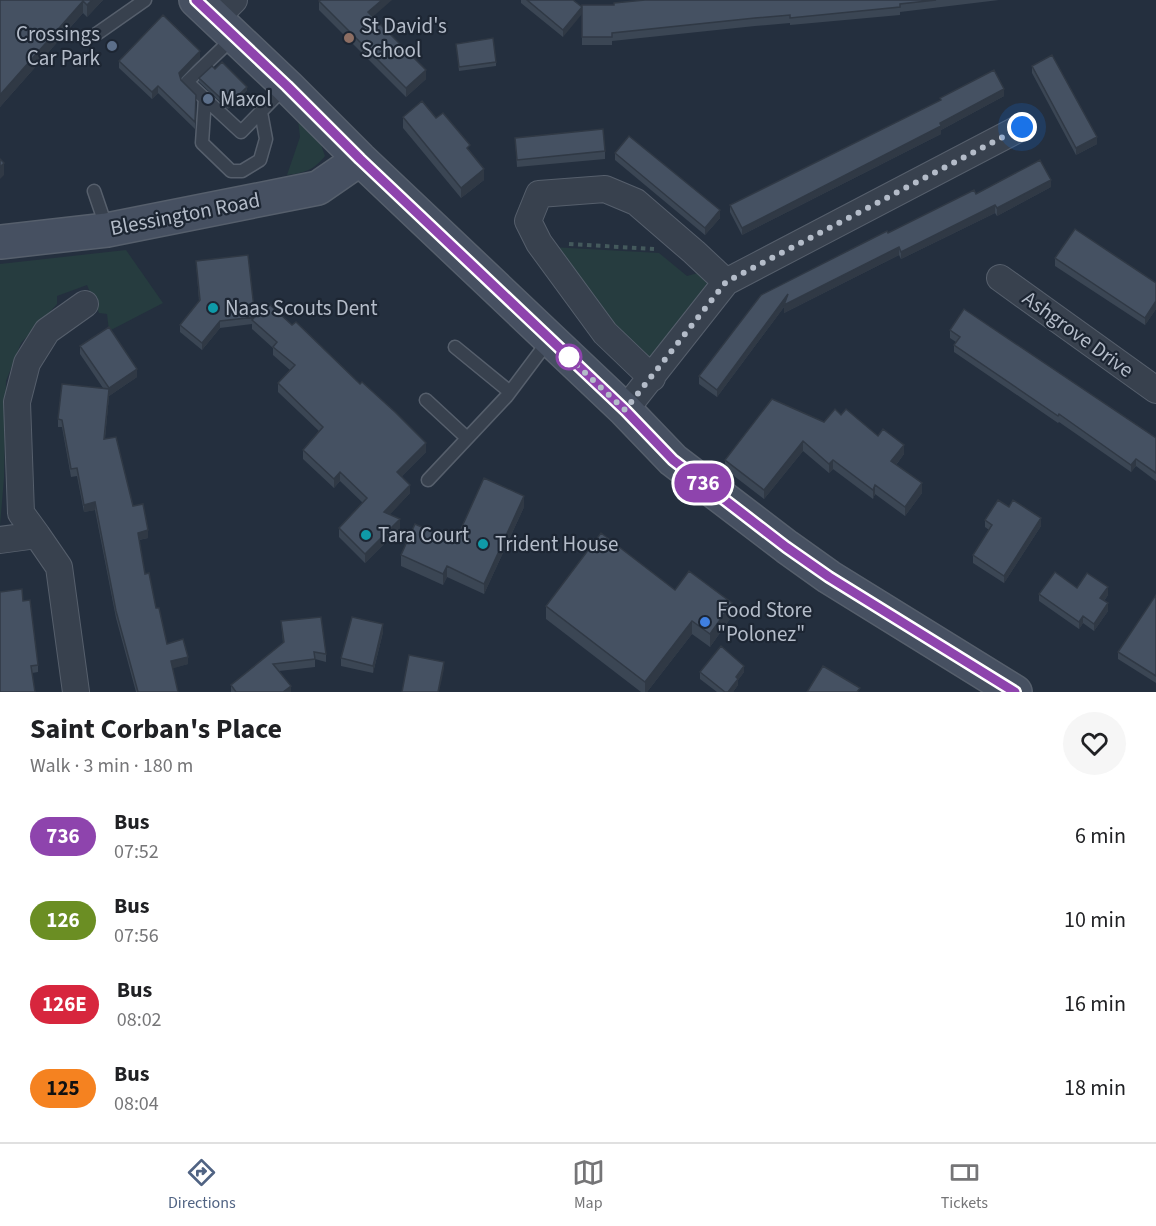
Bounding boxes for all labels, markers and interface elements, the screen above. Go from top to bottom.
place label: St David's School [361,11,447,65]
place label: Crossings Car Park [16,19,101,73]
marker: St David's School [342,31,356,45]
marker: Crossings Car Park [105,39,119,53]
place label: Maxol [220,84,272,114]
marker: Maxol [201,92,215,106]
your location [1007,112,1037,142]
street label: Blessington Road [108,185,262,243]
street label: Ashgrove Drive [1016,283,1140,385]
place label: Naas Scouts Dent [225,293,378,323]
marker: Naas Scouts Dent [206,301,220,315]
unlabelled marker [556,344,582,370]
line badge: 736 [668,464,738,502]
text: 736 [686,468,720,498]
place label: Tara Court [378,520,469,550]
marker: Tara Court [359,528,373,542]
place label: Trident House [495,529,618,559]
marker: Trident House [476,537,490,551]
place label: Food Store "Polonez" [717,595,812,649]
marker: Food Store "Polonez" [698,615,712,629]
text: Saint Corban's Place [30,709,282,749]
button: heart [1063,712,1126,775]
text: Walk · 3 min · 180 m [30,752,193,780]
text: Bus [114,806,150,838]
text: 6 min [1075,820,1126,852]
text: 736 [46,821,80,851]
text: 07:52 [114,838,159,866]
text: Bus [114,890,150,922]
text: 10 min [1064,904,1126,936]
text: 126 [46,905,80,935]
text: 07:56 [114,922,159,950]
text: Bus [117,974,152,1006]
text: 16 min [1064,988,1126,1020]
text: 126E [42,989,87,1019]
text: 08:02 [117,1006,162,1034]
text: Bus [114,1058,150,1090]
text: 18 min [1064,1072,1126,1104]
text: 125 [46,1073,80,1103]
text: 08:04 [114,1090,159,1118]
tab: Directions [168,1156,236,1214]
tab: Map [572,1156,605,1214]
tab: Tickets [941,1156,988,1214]

